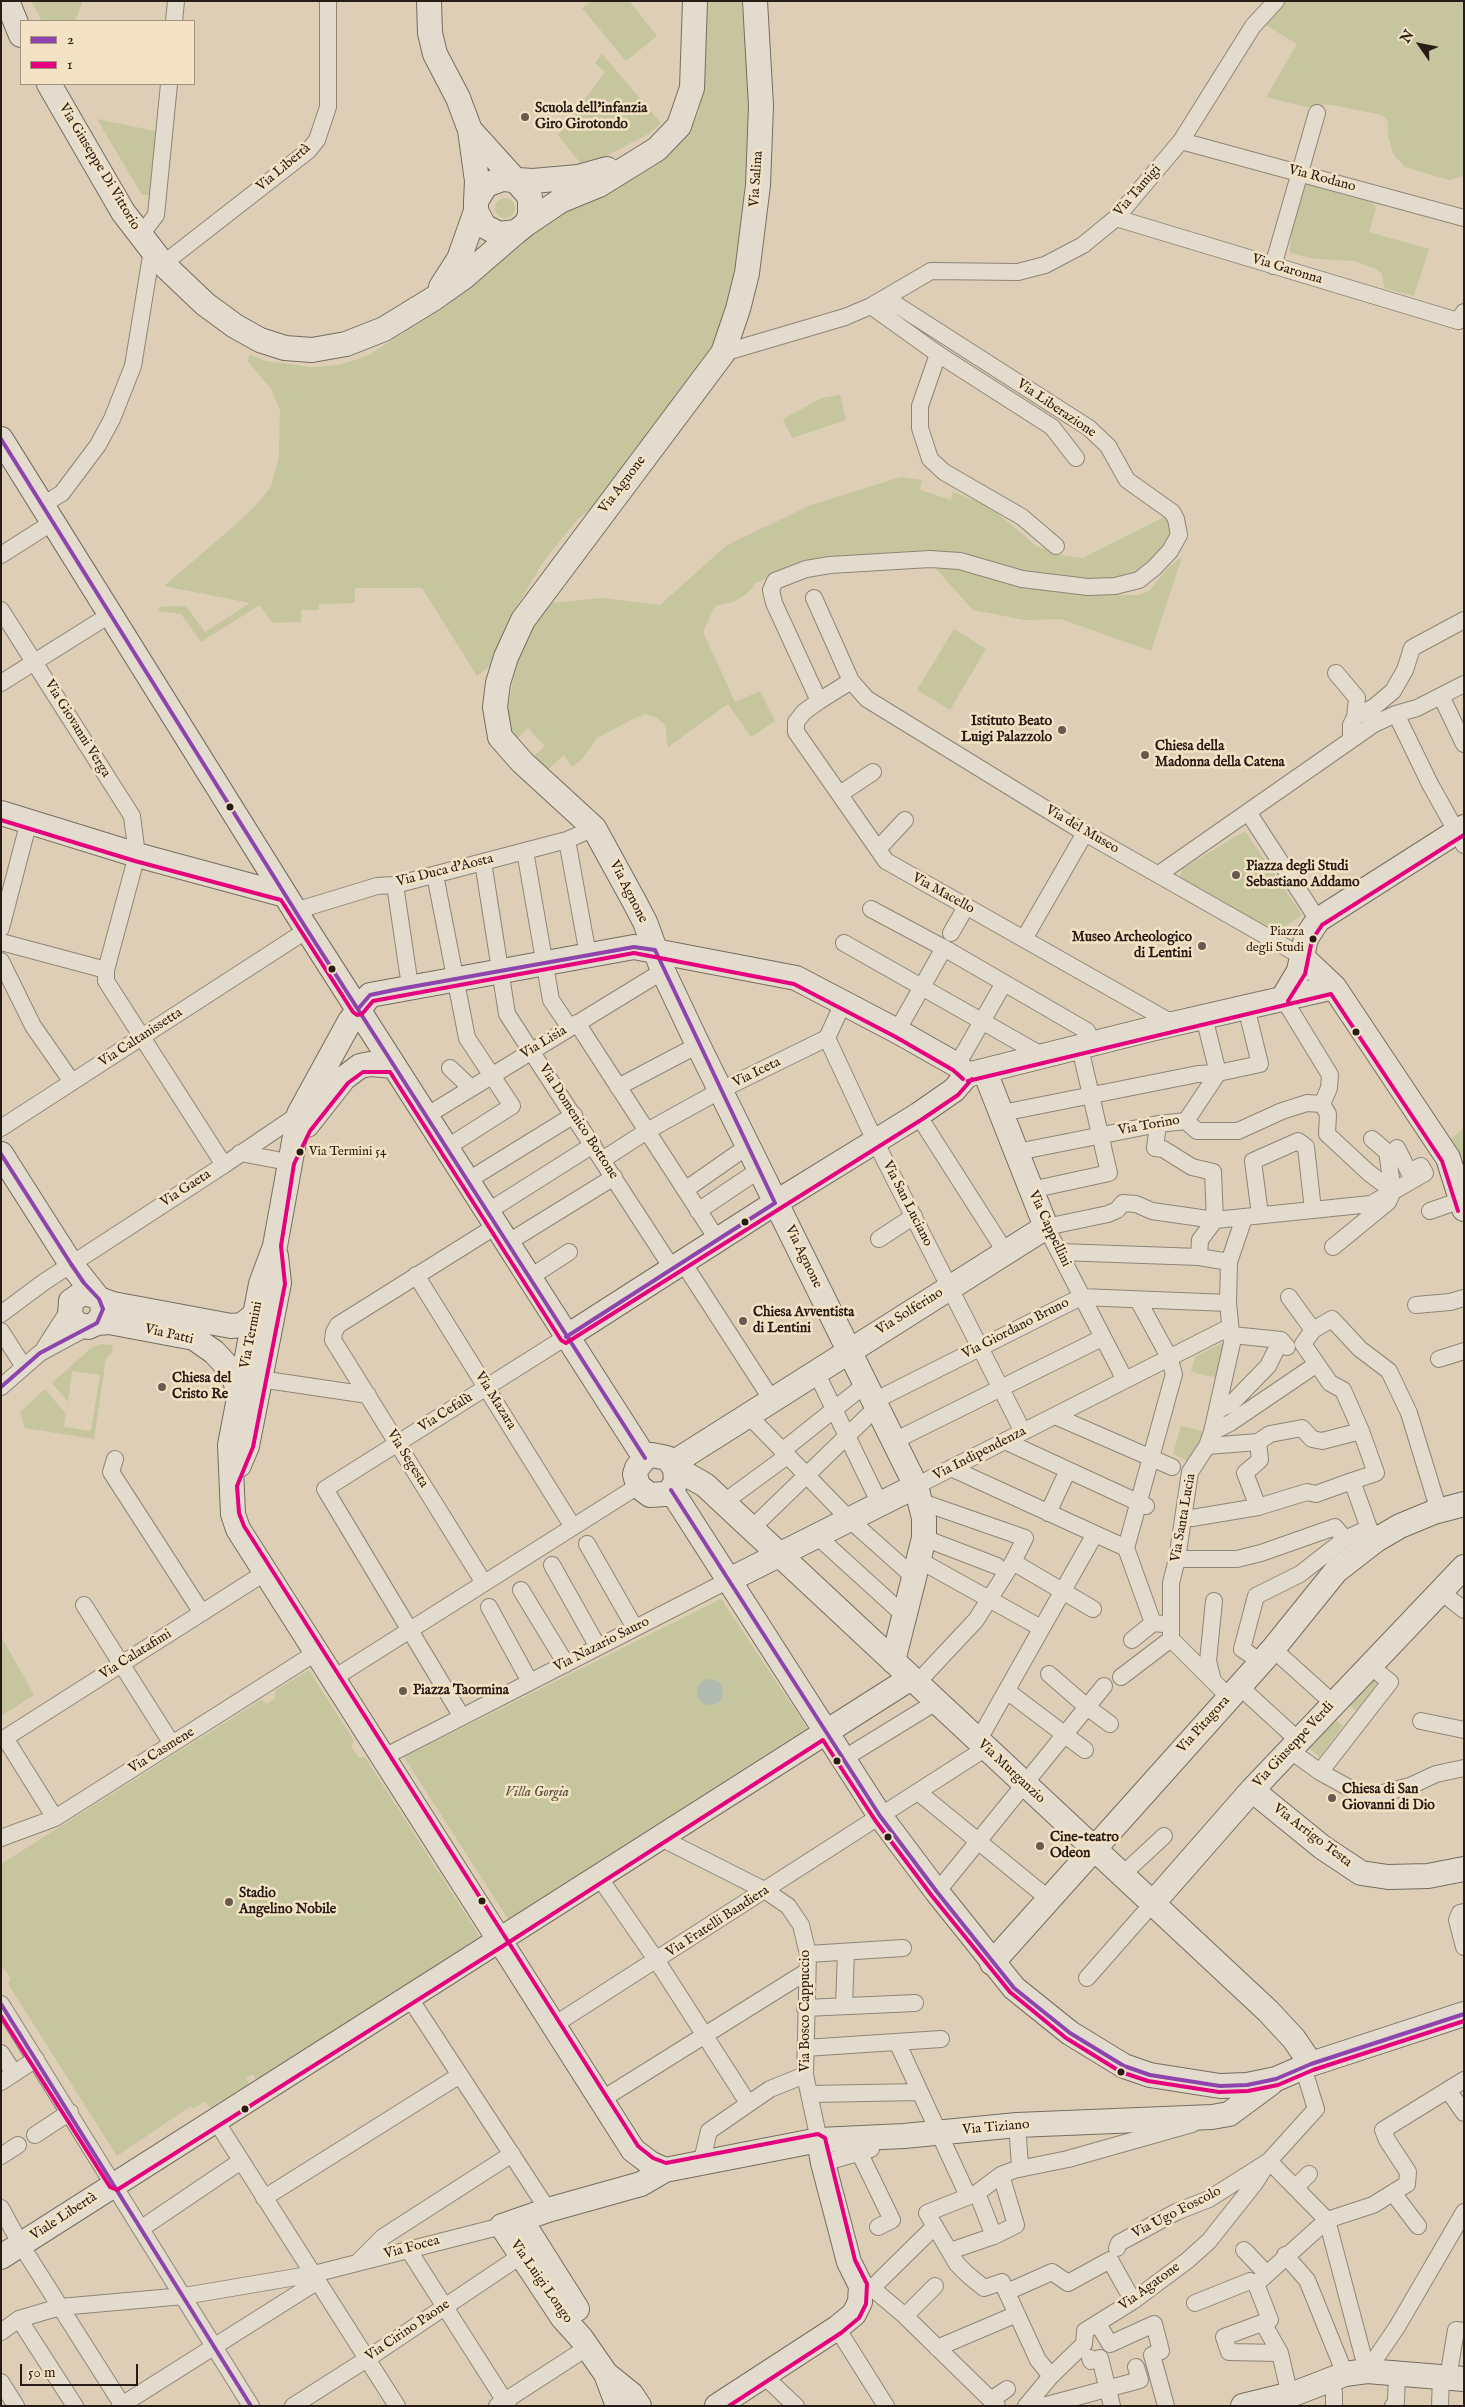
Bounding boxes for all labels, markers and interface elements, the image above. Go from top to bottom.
legend [20,20,195,85]
north arrow [1395,20,1445,70]
text: N [1397,27,1418,47]
text: 2 [67,30,74,49]
text: 1 [67,55,73,74]
street label: Via Giuseppe Di Vittorio [55,101,143,233]
place label: Scuola dell'infanzia Giro Girotondo [535,101,647,134]
marker: Scuola dell'infanzia Giro Girotondo [519,111,531,123]
street label: Via Libertà [253,140,315,196]
street label: Via Salina [747,150,767,208]
street label: Via Tamigi [1111,162,1165,220]
street label: Via Rodano [1287,162,1357,196]
street label: Via Garonna [1250,251,1324,289]
street label: Via Liberazione [1013,376,1099,442]
street label: Via Agnone [596,453,650,517]
street label: Via Giovanni Verga [40,677,114,781]
place label: Istituto Beato Luigi Palazzolo [961,714,1052,746]
marker: Istituto Beato Luigi Palazzolo [1056,724,1068,736]
place label: Chiesa della Madonna della Catena [1155,739,1285,772]
marker: Chiesa della Madonna della Catena [1139,749,1151,761]
unlabelled marker [225,802,235,812]
street label: Via del Museo [1042,802,1122,858]
street label: Via Duca d'Aosta [395,851,495,891]
street label: Via Agnone [605,858,651,926]
place label: Piazza degli Studi Sebastiano Addamo [1246,859,1359,892]
marker: Piazza degli Studi Sebastiano Addamo [1230,869,1242,881]
street label: Via Macello [909,870,977,918]
place label: Piazza degli Studi [1246,924,1304,955]
place label: Museo Archeologico di Lentini [1072,930,1192,962]
marker: Piazza degli Studi [1308,934,1318,944]
marker: Museo Archeologico di Lentini [1196,940,1208,952]
unlabelled marker [327,964,337,974]
street label: Via Caltanissetta [96,1005,186,1071]
street label: Via Lisia [518,1023,570,1063]
unlabelled marker [1351,1027,1361,1037]
street label: Via Iceta [730,1054,784,1092]
street label: Via Domenico Bottone [535,1061,621,1183]
street label: Via Torino [1117,1112,1181,1140]
place label: Via Termini 54 [309,1144,386,1160]
marker: Via Termini 54 [295,1147,305,1157]
street label: Via San Luciano [878,1158,936,1250]
street label: Via Gaeta [158,1167,214,1211]
street label: Via Cappellini [1024,1188,1074,1270]
unlabelled marker [740,1217,750,1227]
street label: Via Agnone [781,1223,825,1291]
street label: Via Solferino [873,1285,947,1339]
street label: Via Giordano Bruno [960,1295,1072,1363]
street label: Via Termini [237,1300,267,1370]
place label: Chiesa Avventista di Lentini [753,1305,854,1338]
marker: Chiesa Avventista di Lentini [737,1315,749,1327]
street label: Via Patti [143,1321,195,1349]
street label: Via Mazara [471,1369,519,1433]
place label: Chiesa del Cristo Re [172,1371,231,1404]
marker: Chiesa del Cristo Re [156,1381,168,1393]
street label: Via Cefalù [416,1390,476,1436]
street label: Via Indipendenza [931,1423,1029,1485]
street label: Via Segesta [383,1427,431,1491]
street label: Via Santa Lucia [1168,1472,1200,1564]
street label: Via Nazario Sauro [551,1614,653,1676]
street label: Via Calatafimi [97,1626,175,1684]
place label: Piazza Taormina [413,1683,509,1699]
marker: Piazza Taormina [397,1685,409,1697]
street label: Via Pitagora [1174,1693,1234,1757]
street label: Via Giuseppe Verdi [1250,1699,1338,1791]
street label: Via Casmene [126,1724,198,1778]
street label: Via Murganzio [974,1736,1048,1808]
unlabelled marker [832,1756,842,1766]
place label: Chiesa di San Giovanni di Dio [1342,1782,1435,1814]
park label: Villa Gorgia [505,1785,569,1801]
marker: Chiesa di San Giovanni di Dio [1326,1792,1338,1804]
street label: Via Arrigo Testa [1269,1801,1355,1871]
place label: Cine-teatro Odeon [1050,1830,1119,1862]
unlabelled marker [883,1832,893,1842]
marker: Cine-teatro Odeon [1034,1840,1046,1852]
street label: Via Fratelli Bandiera [663,1883,773,1961]
place label: Stadio Angelino Nobile [239,1886,336,1918]
marker: Stadio Angelino Nobile [223,1896,235,1908]
unlabelled marker [477,1896,487,1906]
street label: Via Bosco Cappuccio [798,1950,814,2072]
unlabelled marker [1116,2067,1126,2077]
unlabelled marker [240,2104,250,2114]
street label: Via Tiziano [962,2117,1030,2139]
street label: Via Ugo Foscolo [1130,2183,1224,2243]
street label: Viale Libertà [28,2189,100,2245]
street label: Via Focea [382,2233,442,2263]
street label: Via Luigi Longo [506,2237,576,2327]
street label: Via Agatone [1116,2259,1184,2315]
street label: Via Cirino Paone [363,2297,453,2365]
scale bar [22,2354,140,2386]
text: 50 m [28,2363,56,2382]

